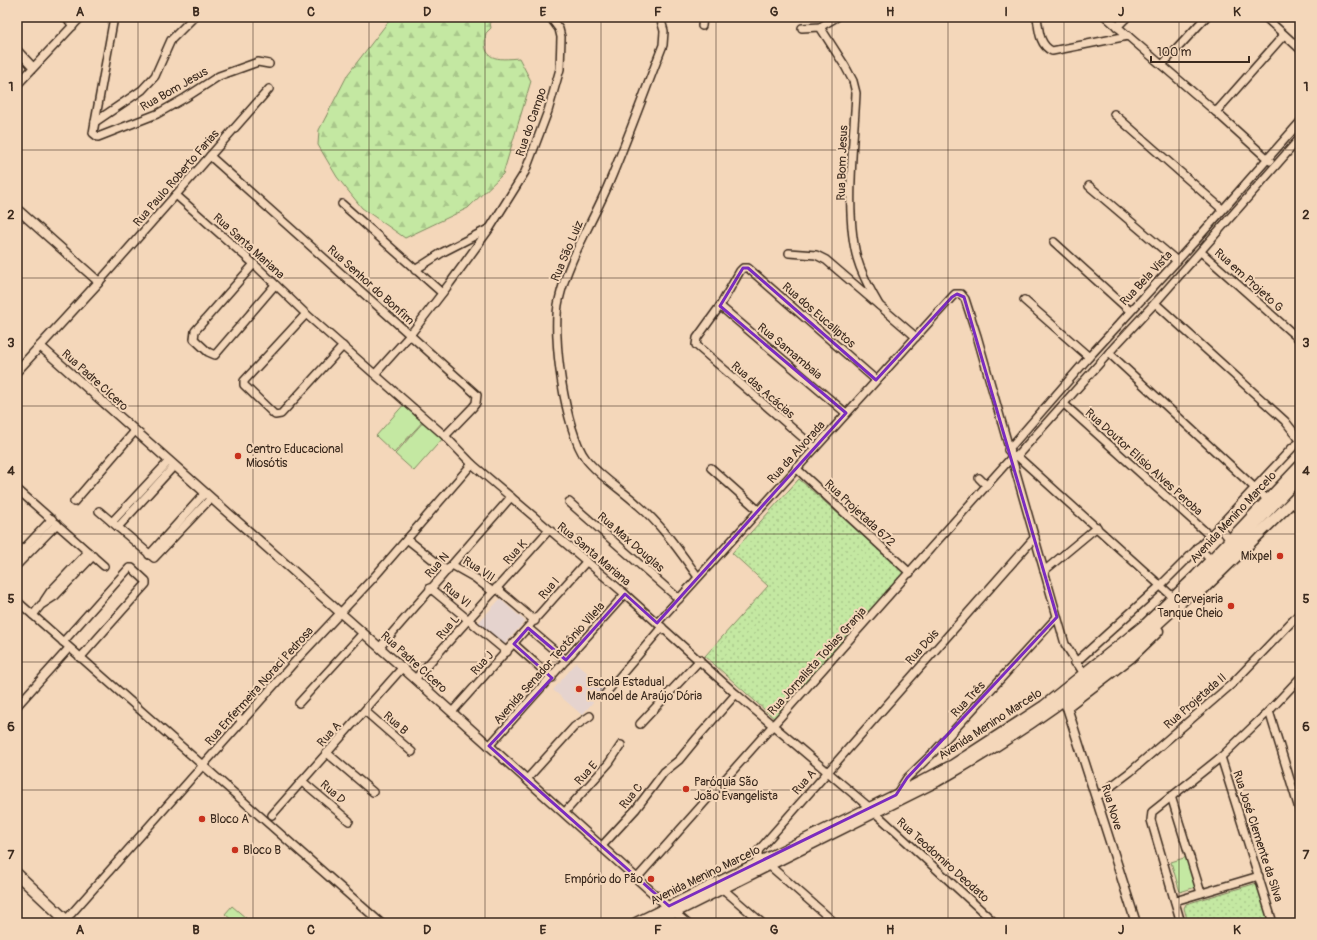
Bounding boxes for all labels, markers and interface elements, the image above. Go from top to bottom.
text: A [76,4,85,20]
text: B [192,4,200,20]
text: C [307,4,315,20]
text: D [423,4,431,20]
text: E [540,4,547,20]
text: F [654,4,662,20]
text: G [770,4,779,20]
text: H [886,4,894,20]
text: I [1004,4,1008,20]
text: J [1118,4,1124,20]
text: K [1233,4,1241,20]
scale bar [1151,38,1249,64]
text: 100 m [1157,45,1192,60]
street label: Rua Bom Jesus [138,64,211,115]
text: 1 [8,79,14,95]
text: 1 [1303,79,1309,95]
street label: Rua do Campo [513,85,550,158]
street label: Rua Bom Jesus [834,124,851,201]
street label: Rua Paulo Roberto Farias [130,126,223,230]
text: 2 [7,207,15,223]
text: 2 [1302,207,1310,223]
street label: Rua Santa Mariana [210,210,288,283]
street label: Rua São Luiz [548,219,587,284]
street label: Rua Senhor do Bonfim [324,242,417,329]
street label: Rua em Projeto G [1211,245,1286,315]
street label: Rua Bela Vista [1117,247,1176,309]
street label: Rua dos Eucaliptos [779,279,859,352]
street label: Rua Samambaia [754,320,825,383]
text: 3 [7,335,15,351]
text: 3 [1302,335,1310,351]
street label: Rua Padre Cícero [58,346,132,415]
street label: Rua das Acácias [728,359,798,422]
street label: Rua Doutor Elísio Alves Peroba [1082,406,1206,519]
street label: Rua da Alvorada [764,418,829,487]
place label: Centro Educacional Miosótis [246,442,343,471]
marker: Centro Educacional Miosótis [233,451,243,461]
text: 4 [7,463,15,479]
text: 4 [1302,463,1310,479]
street label: Avenida Menino Marcelo [1187,468,1280,566]
street label: Rua Projetada 672 [821,477,898,550]
street label: Rua Max Douglas [594,509,668,576]
street label: Rua Santa Mariana [554,519,634,590]
street label: Rua K [500,537,530,568]
street label: Rua N [422,549,453,581]
place label: Mixpel [1241,549,1272,564]
marker: Mixpel [1275,551,1285,561]
street label: Rua VII [460,554,498,585]
street label: Rua I [536,574,563,603]
street label: Rua VI [440,580,474,611]
text: 5 [7,591,15,607]
text: 5 [1302,591,1310,607]
place label: Cervejaria Tanque Cheio [1157,592,1224,621]
street label: Avenida Senador Teotônio Vilela [490,599,609,728]
marker: Cervejaria Tanque Cheio [1226,601,1236,611]
street label: Rua Jornalista Tobias Granja [765,604,870,718]
street label: Rua L [434,612,463,643]
street label: Rua Enfermeira Noraci Pedrosa [202,623,317,749]
street label: Rua Dois [903,626,943,668]
street label: Rua Padre Cícero [377,628,451,697]
street label: Rua J [468,648,497,678]
street label: Rua Projetada II [1161,670,1230,733]
place label: Escola Estadual Manoel de Araújo Dória [587,675,702,704]
street label: Rua Três [948,678,989,720]
marker: Escola Estadual Manoel de Araújo Dória [574,684,584,694]
street label: Avenida Menino Marcelo [936,685,1045,763]
street label: Rua B [380,709,411,738]
street label: Rua A [314,718,345,750]
text: 6 [7,719,15,735]
text: 6 [1302,719,1310,735]
street label: Rua E [572,758,601,789]
street label: Rua A [789,766,820,798]
street label: Rua José Clemente da Silva [1229,769,1286,904]
place label: Paróquia São João Evangelista [694,775,778,804]
street label: Rua D [317,777,349,808]
street label: Rua C [617,780,646,812]
street label: Rua Nove [1097,782,1126,832]
marker: Paróquia São João Evangelista [681,784,691,794]
place label: Bloco A [210,812,249,827]
marker: Bloco A [197,814,207,824]
street label: Rua Teodomiro Deodato [893,815,992,906]
street label: Avenida Menino Marcelo [648,842,763,909]
place label: Bloco B [243,843,281,858]
marker: Bloco B [230,845,240,855]
text: 7 [8,847,15,863]
text: 7 [1303,847,1310,863]
place label: Empório do Pão [564,872,644,887]
marker: Empório do Pão [646,874,656,884]
text: A [76,922,85,938]
text: B [192,922,200,938]
text: C [307,922,315,938]
text: D [423,922,431,938]
text: E [540,922,547,938]
text: F [654,922,662,938]
text: G [770,922,779,938]
text: H [886,922,894,938]
text: I [1004,922,1008,938]
text: J [1118,922,1124,938]
text: K [1233,922,1241,938]

